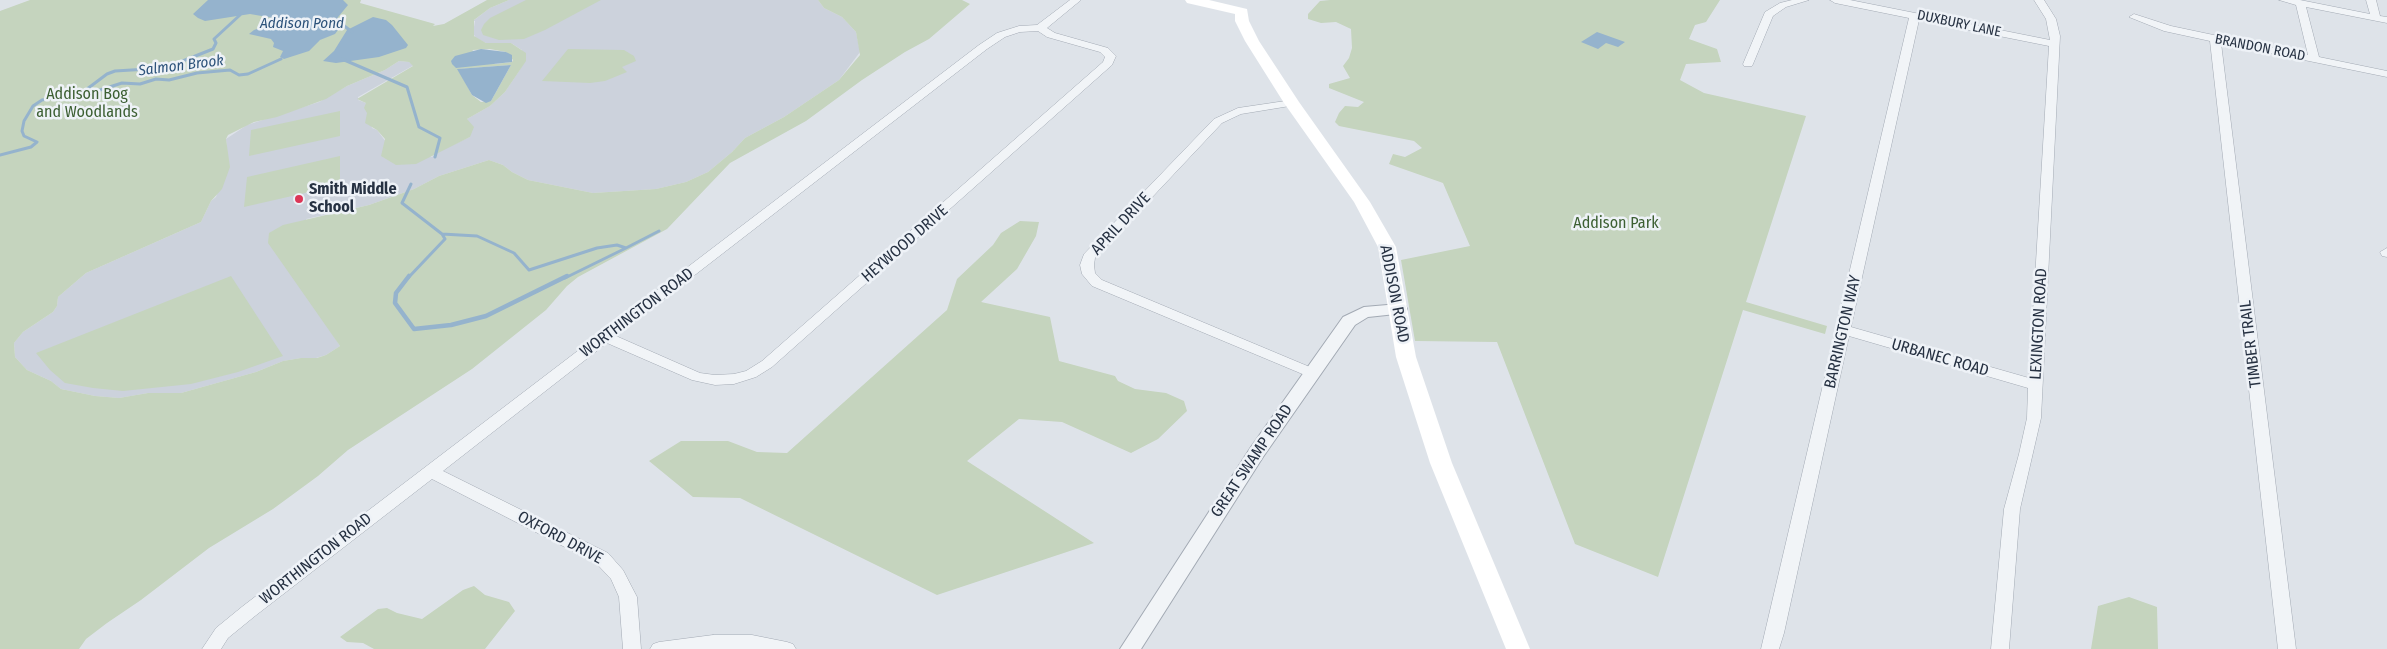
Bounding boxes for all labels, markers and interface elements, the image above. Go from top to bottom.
street label: DUXBURY LANE [1916,7,2002,41]
water label: Addison Pond [260,15,344,33]
street label: BRANDON ROAD [2213,31,2307,65]
water label: Salmon Brook [137,52,225,80]
park label: Addison Bog and Woodlands [36,85,138,123]
place label: Smith Middle School [309,180,397,218]
street label: APRIL DRIVE [1087,189,1155,259]
marker: Smith Middle School [293,193,305,205]
street label: HEYWOOD DRIVE [858,201,952,287]
park label: Addison Park [1573,214,1659,234]
street label: ADDISON ROAD [1375,244,1413,344]
street label: WORTHINGTON ROAD [577,264,697,362]
street label: LEXINGTON ROAD [2026,268,2052,380]
street label: BARRINGTON WAY [1821,274,1865,390]
street label: TIMBER TRAIL [2236,299,2266,389]
street label: URBANEC ROAD [1889,335,1991,381]
street label: GREAT SWAMP ROAD [1207,401,1297,521]
street label: OXFORD DRIVE [514,507,606,569]
street label: WORTHINGTON ROAD [256,509,376,609]

